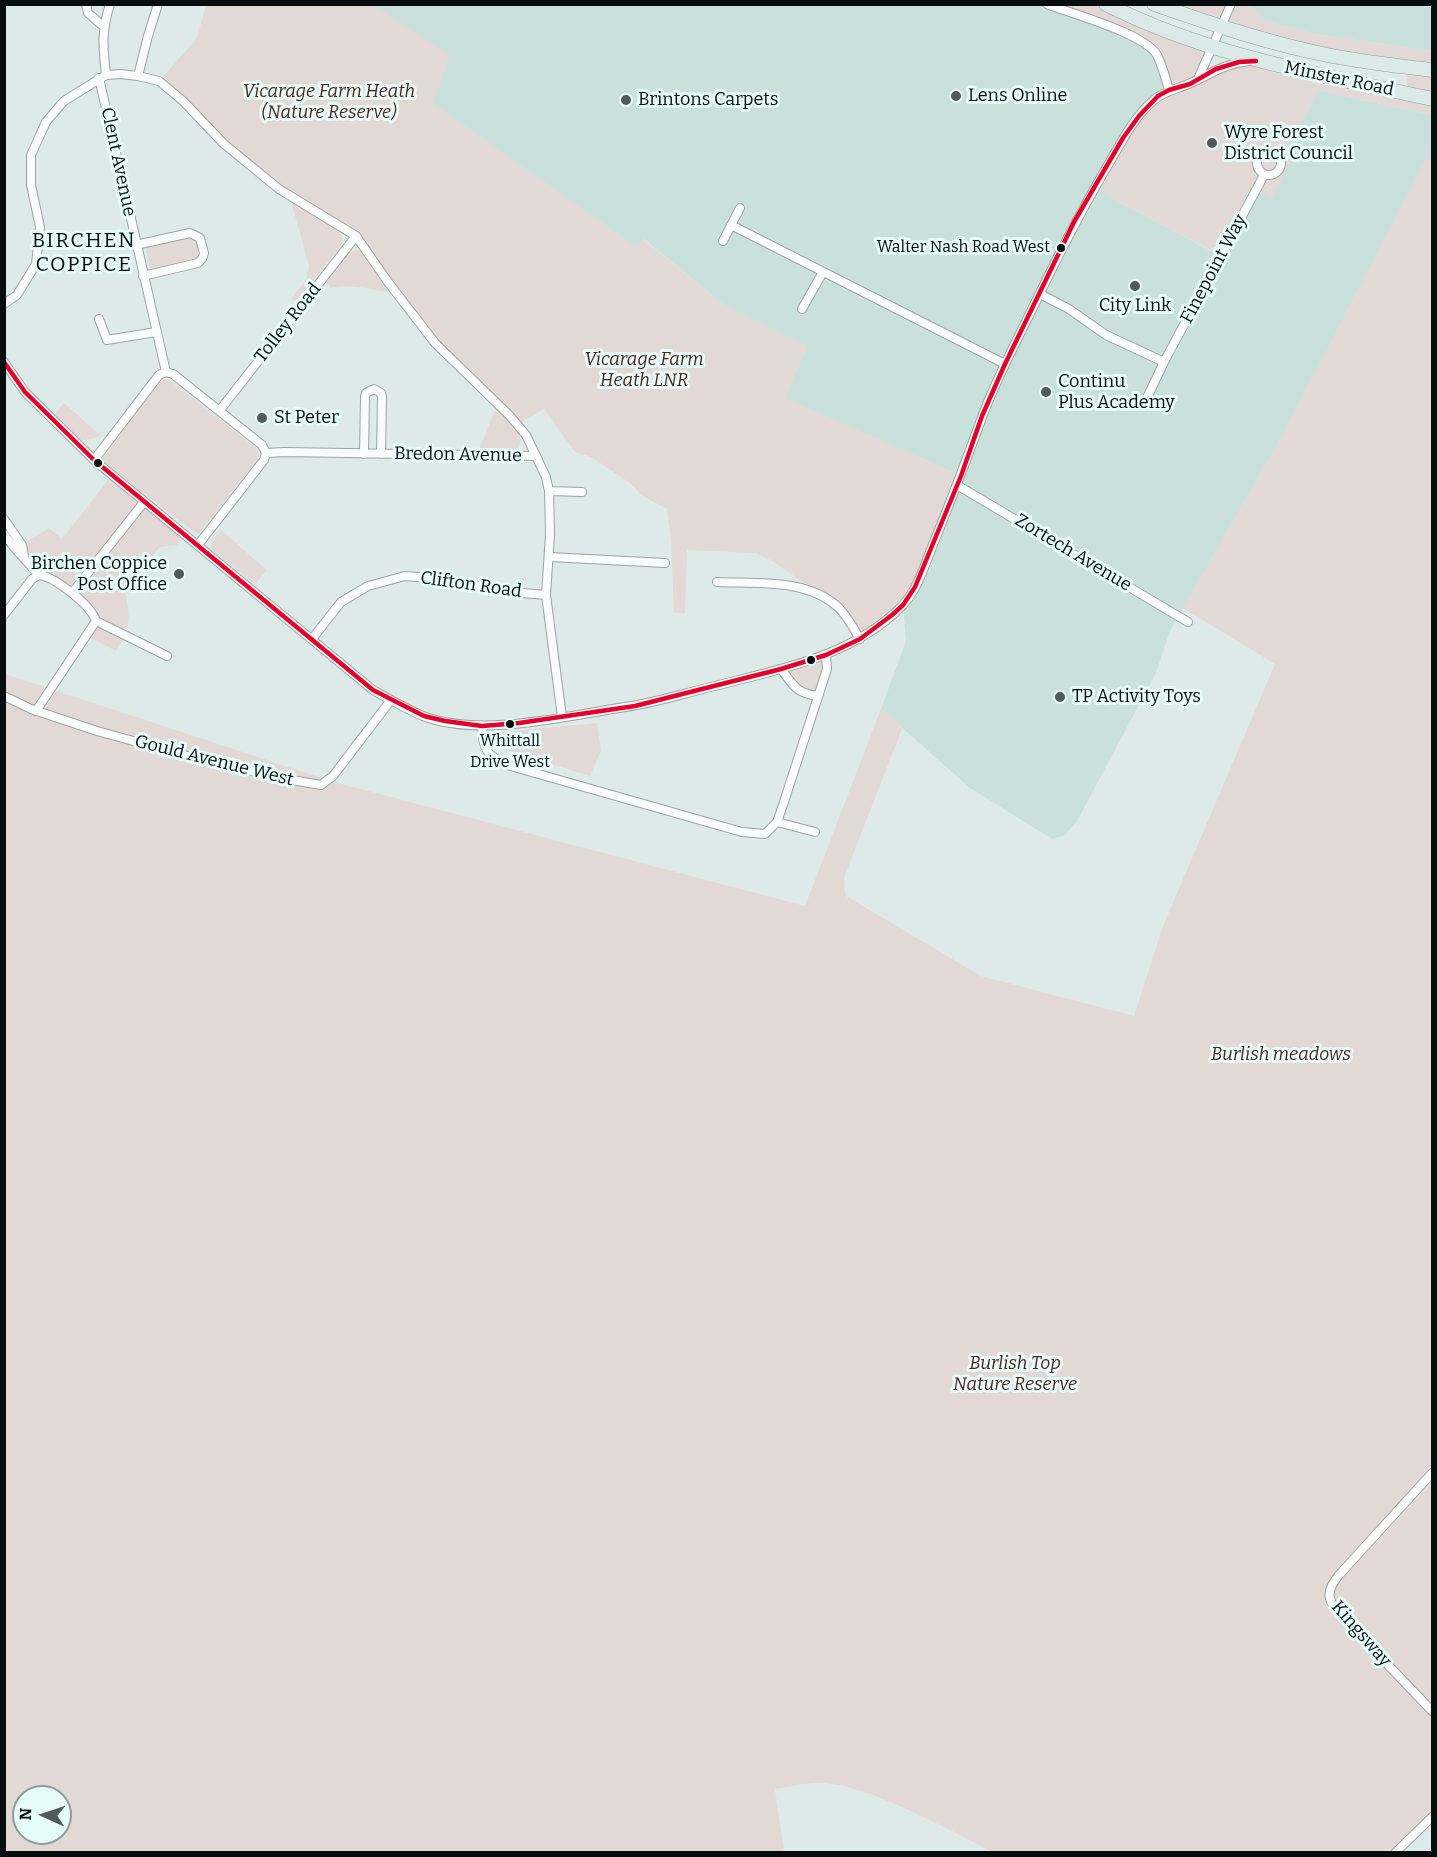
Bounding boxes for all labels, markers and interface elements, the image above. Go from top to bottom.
street label: Minster Road [1282,57,1396,101]
park label: Vicarage Farm Heath (Nature Reserve) [243,81,415,124]
place label: Lens Online [968,85,1067,107]
place label: Brintons Carpets [638,89,778,111]
marker: Lens Online [949,89,963,103]
marker: Brintons Carpets [619,93,633,107]
street label: Clent Avenue [96,106,140,218]
place label: Wyre Forest District Council [1224,122,1353,164]
marker: Wyre Forest District Council [1205,136,1219,150]
street label: Finepoint Way [1176,211,1252,327]
district label: BIRCHEN COPPICE [32,228,136,278]
place label: Walter Nash Road West [877,238,1050,258]
marker: Walter Nash Road West [1055,242,1067,254]
street label: Tolley Road [250,279,326,367]
marker: City Link [1128,279,1142,293]
place label: City Link [1099,295,1171,317]
park label: Vicarage Farm Heath LNR [585,349,703,392]
place label: Continu Plus Academy [1058,371,1175,413]
marker: Continu Plus Academy [1039,385,1053,399]
place label: St Peter [274,407,339,429]
marker: St Peter [255,411,269,425]
street label: Bredon Avenue [394,443,522,467]
unlabelled marker [92,457,104,469]
street label: Zortech Avenue [1011,510,1135,596]
place label: Birchen Coppice Post Office [31,553,167,596]
marker: Birchen Coppice Post Office [172,567,186,581]
street label: Clifton Road [419,567,523,603]
unlabelled marker [805,654,817,666]
place label: TP Activity Toys [1072,686,1201,708]
marker: TP Activity Toys [1053,690,1067,704]
marker: Whittall Drive West [504,718,516,730]
street label: Gould Avenue West [132,731,296,791]
place label: Whittall Drive West [470,732,550,770]
park label: Burlish meadows [1211,1044,1351,1066]
park label: Burlish Top Nature Reserve [953,1353,1077,1396]
street label: Kingsway [1327,1597,1395,1671]
north arrow [12,1785,72,1845]
text: N [16,1807,35,1821]

